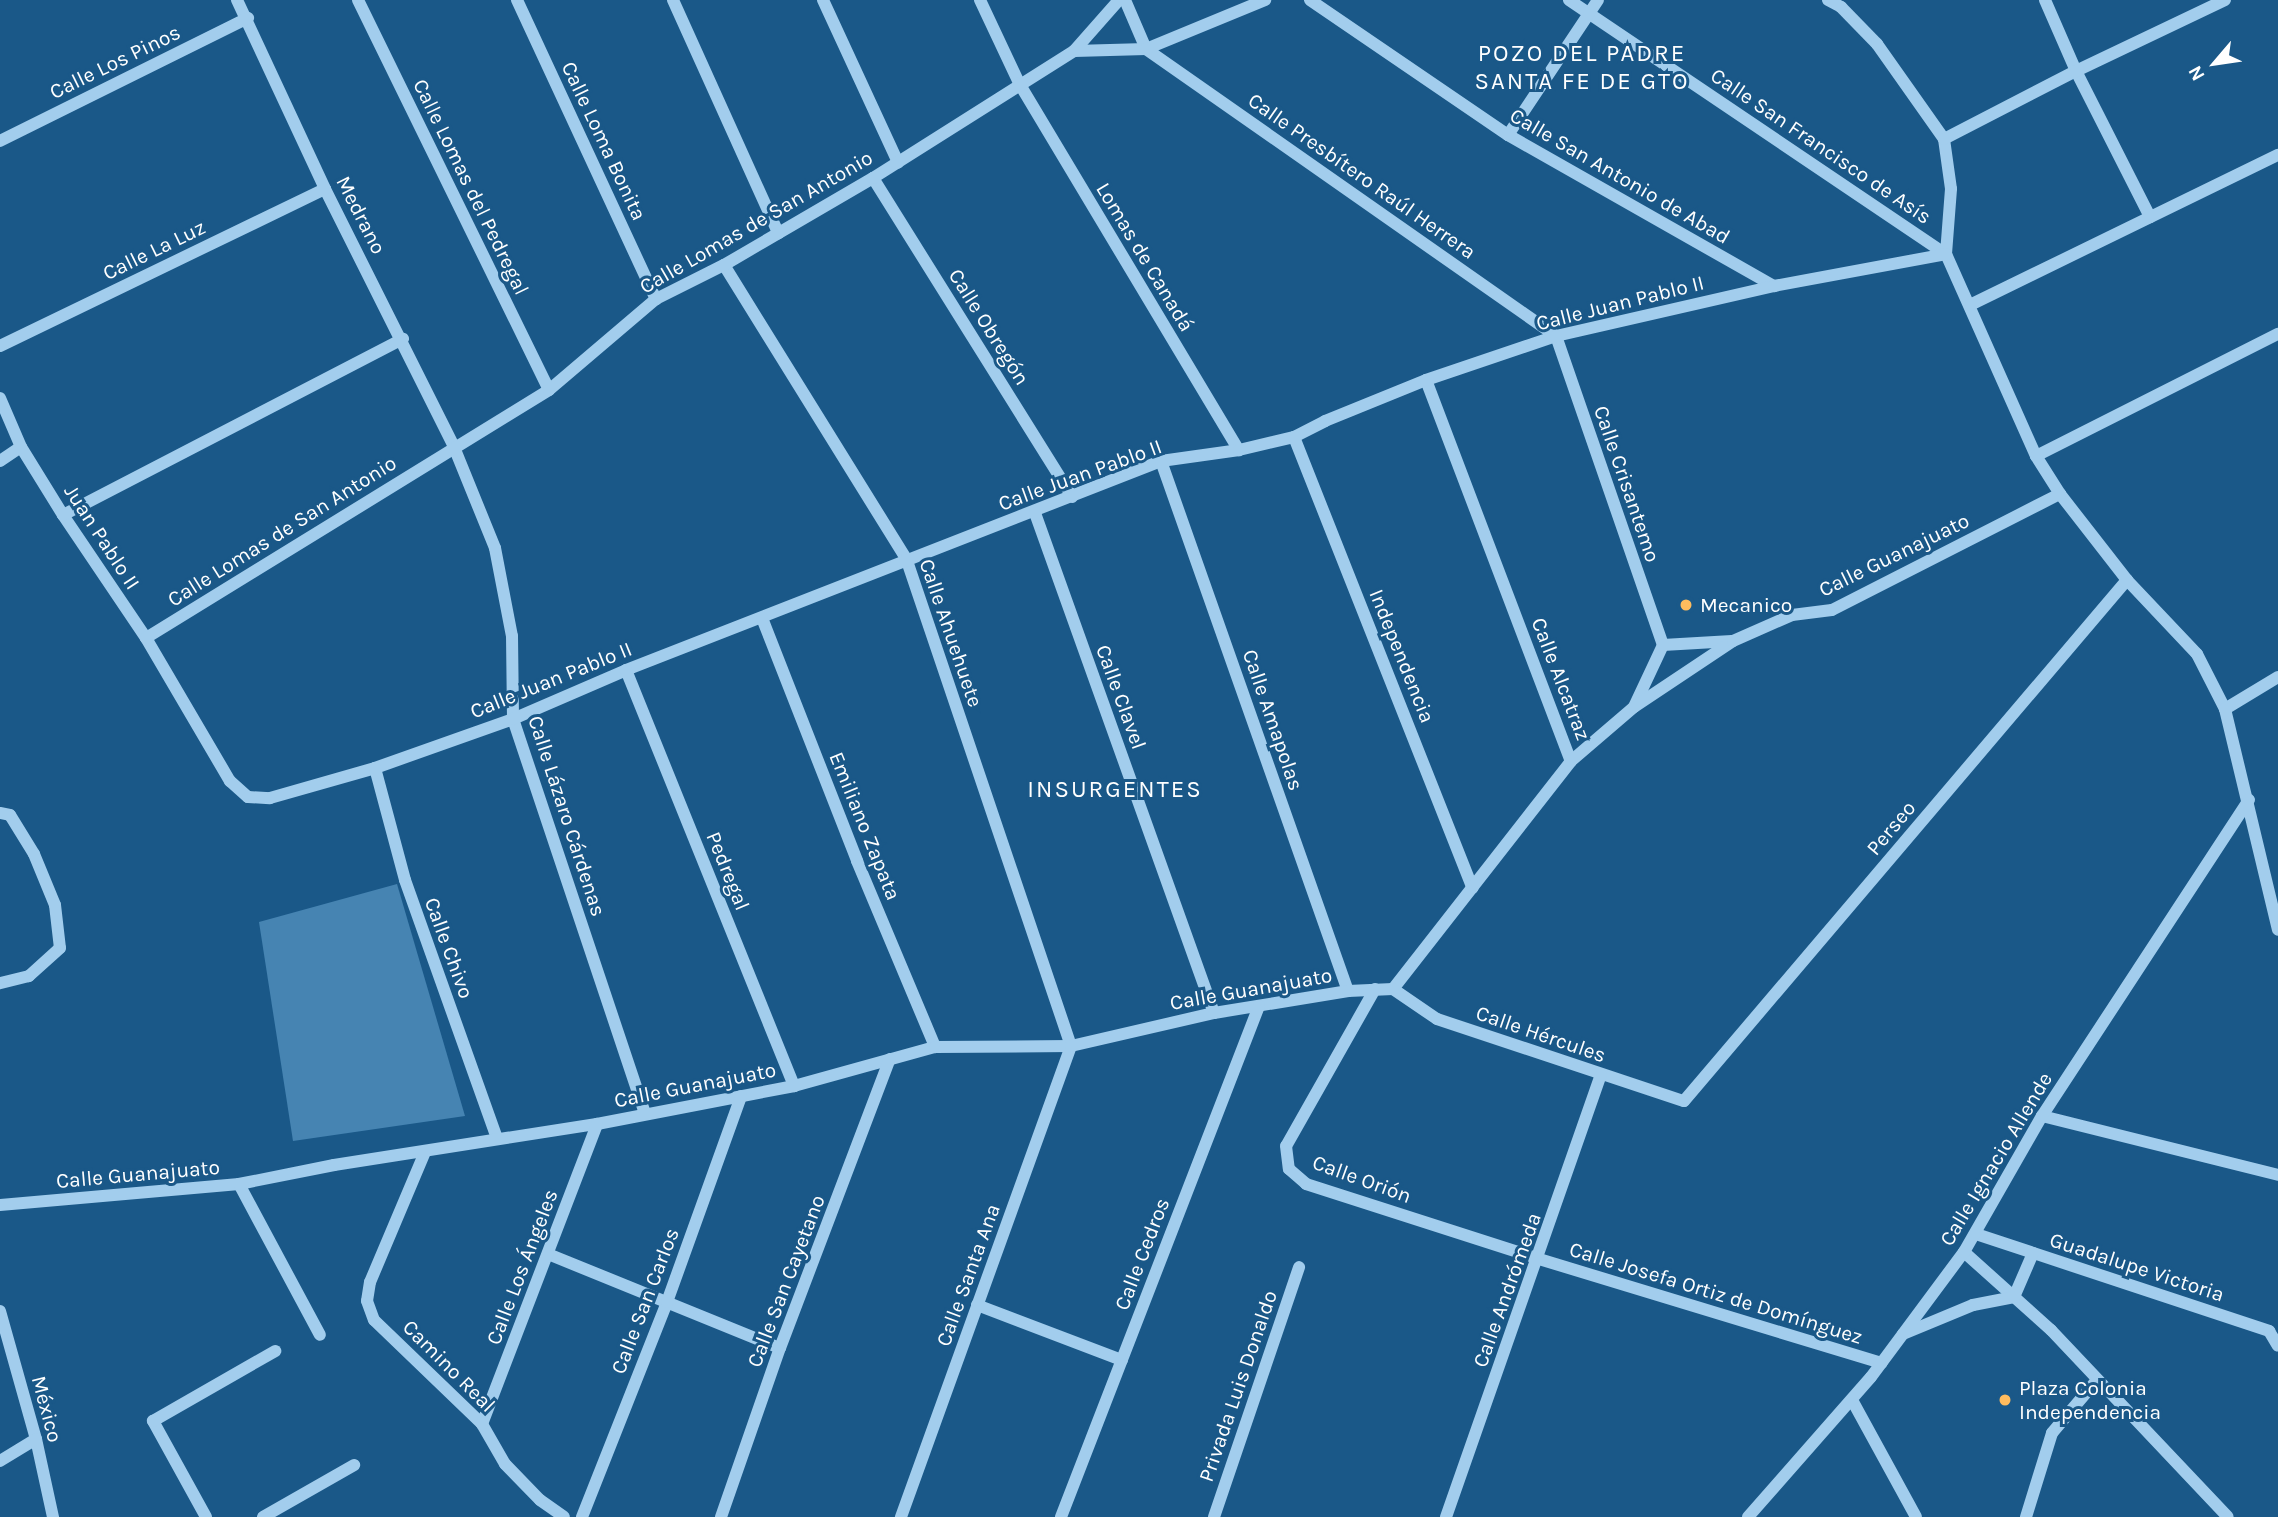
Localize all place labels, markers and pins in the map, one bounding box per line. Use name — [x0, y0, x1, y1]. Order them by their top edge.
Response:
place label: Mecanico — [1700, 592, 1792, 618]
marker: Mecanico — [1678, 597, 1694, 613]
place label: Plaza Colonia Independencia — [2019, 1375, 2161, 1425]
marker: Plaza Colonia Independencia — [1997, 1392, 2013, 1408]

